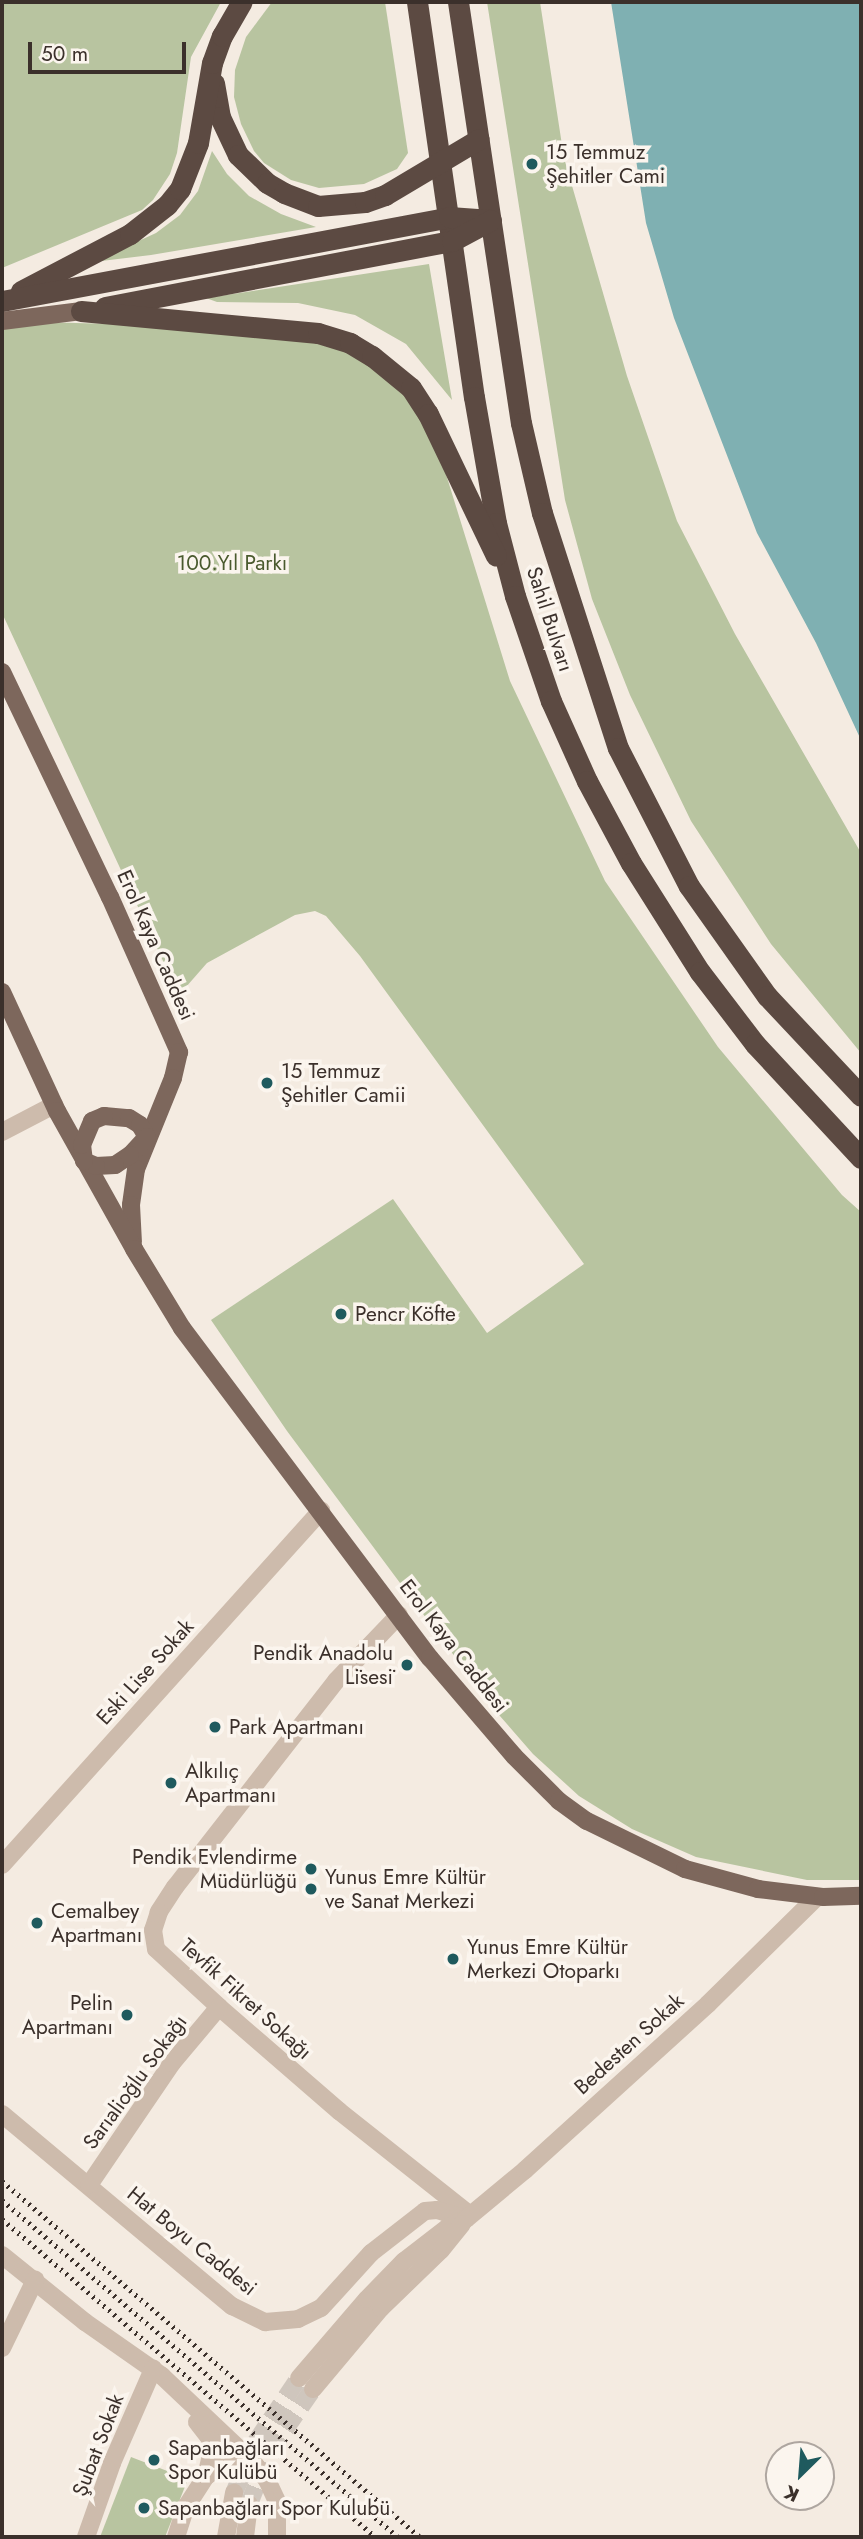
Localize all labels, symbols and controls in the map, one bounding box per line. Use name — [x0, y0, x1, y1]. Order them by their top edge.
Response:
scale bar — [32, 28, 189, 72]
text: 50 m — [41, 39, 88, 69]
place label: 15 Temmuz Şehitler Cami — [546, 139, 665, 189]
marker: 15 Temmuz Şehitler Cami — [524, 156, 540, 172]
park label: 100.Yıl Parkı — [177, 550, 287, 576]
street label: Sahil Bulvarı — [521, 563, 579, 675]
street label: Erol Kaya Caddesi — [112, 866, 200, 1024]
place label: 15 Temmuz Şehitler Camii — [281, 1058, 406, 1108]
marker: 15 Temmuz Şehitler Camii — [259, 1075, 275, 1091]
place label: Pencr Köfte — [355, 1301, 456, 1327]
marker: Pencr Köfte — [333, 1306, 349, 1322]
street label: Erol Kaya Caddesi — [394, 1575, 514, 1717]
street label: Eski Lise Sokak — [91, 1614, 199, 1730]
place label: Pendi̇k Anadolu Li̇sesi̇ — [253, 1640, 393, 1690]
marker: Pendi̇k Anadolu Li̇sesi̇ — [399, 1657, 415, 1673]
place label: Park Apartmanı — [229, 1714, 364, 1740]
marker: Park Apartmanı — [207, 1719, 223, 1735]
place label: Alkılıç Apartmanı — [185, 1758, 276, 1808]
marker: Alkılıç Apartmanı — [163, 1775, 179, 1791]
place label: Pendik Evlendirme Müdürlüğü — [132, 1844, 297, 1894]
marker: Pendik Evlendirme Müdürlüğü — [303, 1861, 319, 1877]
place label: Yunus Emre Kültür ve Sanat Merkezi — [325, 1864, 486, 1914]
marker: Yunus Emre Kültür ve Sanat Merkezi — [303, 1881, 319, 1897]
place label: Cemalbey Apartmanı — [51, 1898, 142, 1948]
marker: Cemalbey Apartmanı — [29, 1915, 45, 1931]
street label: Tevfik Fikret Sokağı — [175, 1933, 317, 2065]
place label: Yunus Emre Kültür Merkezi Otoparkı — [467, 1934, 628, 1984]
marker: Yunus Emre Kültür Merkezi Otoparkı — [445, 1951, 461, 1967]
street label: Bedesten Sokak — [569, 1988, 689, 2100]
place label: Pelin Apartmanı — [22, 1990, 113, 2040]
marker: Pelin Apartmanı — [119, 2007, 135, 2023]
street label: Sarıalioğlu Sokağı — [78, 2010, 192, 2154]
street label: Hat Boyu Caddesi — [122, 2181, 262, 2301]
street label: Şubat Sokak — [67, 2390, 129, 2500]
place label: Sapanbağları Spor Kulübü — [168, 2435, 284, 2485]
north arrow — [765, 2441, 835, 2511]
marker: Sapanbağları Spor Kulübü — [146, 2452, 162, 2468]
text: K — [780, 2479, 803, 2509]
place label: Sapanbağları Spor Kulubü — [158, 2495, 390, 2521]
marker: Sapanbağları Spor Kulubü — [136, 2500, 152, 2516]

